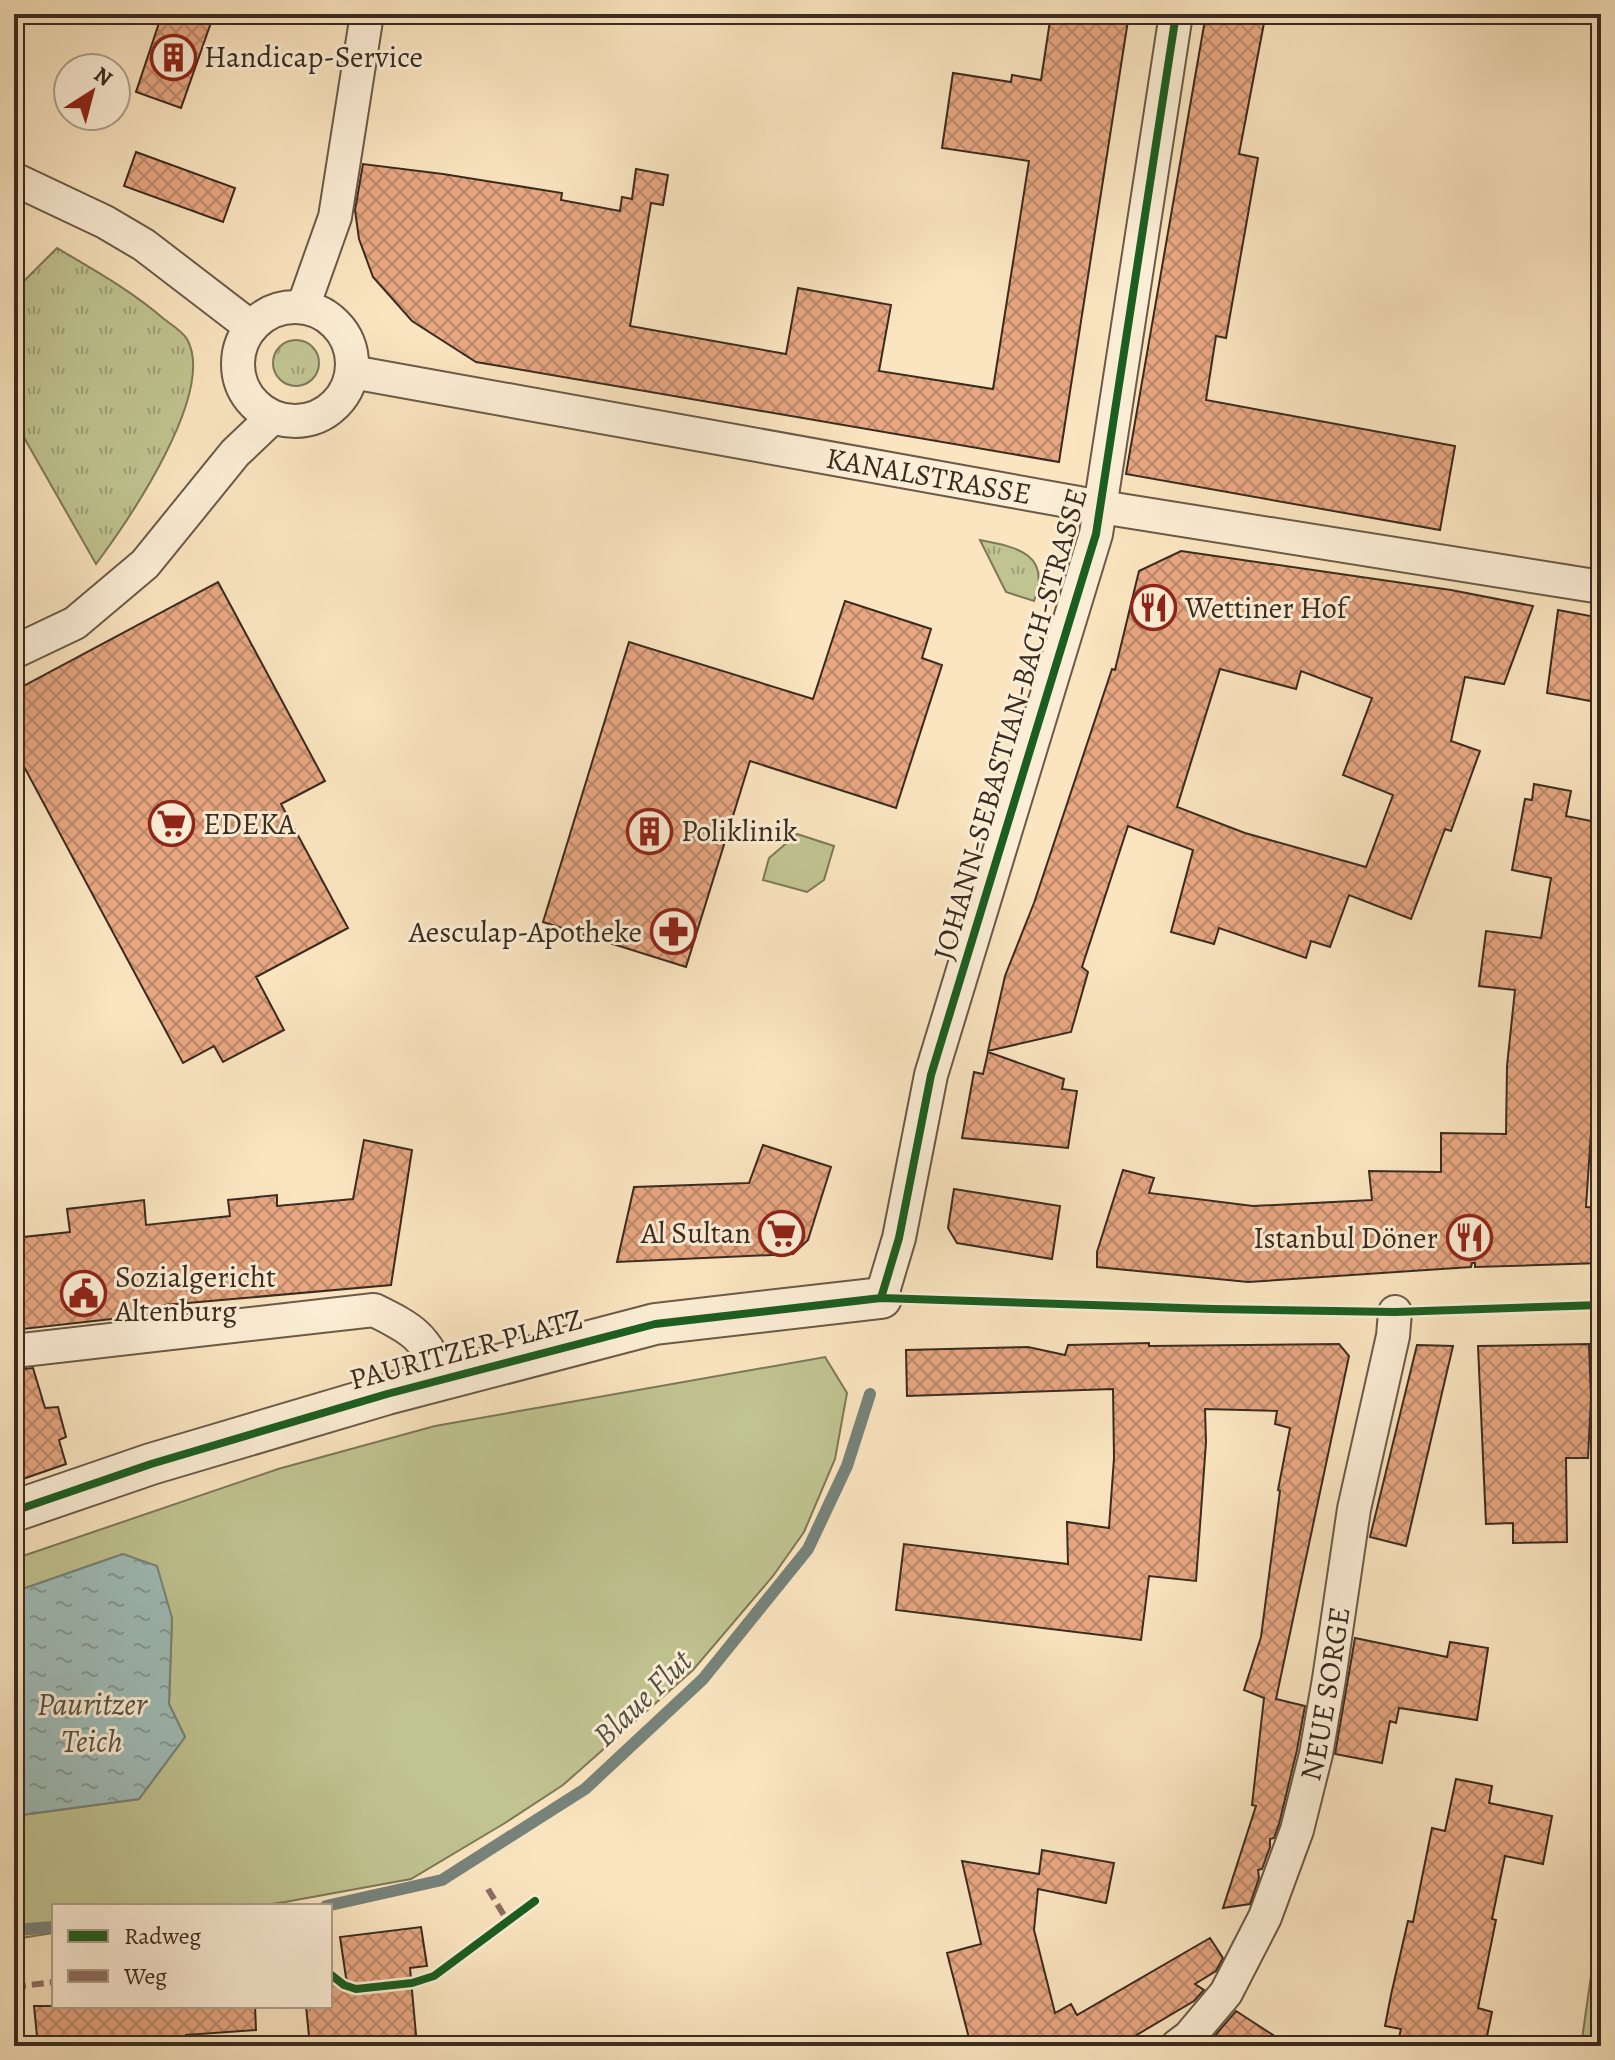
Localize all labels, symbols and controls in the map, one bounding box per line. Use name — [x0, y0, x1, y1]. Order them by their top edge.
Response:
building icon: Handicap-Service — [149, 33, 197, 81]
place label: Handicap-Service — [204, 37, 423, 77]
north arrow — [52, 52, 132, 132]
text: N — [88, 60, 118, 93]
street label: KANALSTRASSE — [823, 438, 1034, 514]
street label: JOHANN-SEBASTIAN-BACH-STRASSE — [923, 483, 1097, 965]
restaurant icon: Wettiner Hof — [1130, 584, 1178, 632]
place label: Wettiner Hof — [1184, 588, 1351, 628]
supermarket icon: EDEKA — [148, 800, 196, 848]
place label: EDEKA — [203, 804, 296, 844]
building icon: Poliklinik — [626, 807, 674, 855]
place label: Poliklinik — [681, 811, 797, 851]
pharmacy icon: Aesculap-Apotheke — [649, 908, 697, 956]
place label: Aesculap-Apotheke — [408, 912, 642, 952]
supermarket icon: Al Sultan — [758, 1209, 806, 1257]
place label: Al Sultan — [640, 1213, 751, 1253]
restaurant icon: Istanbul Döner — [1445, 1214, 1493, 1262]
place label: Istanbul Döner — [1253, 1218, 1438, 1258]
place label: Sozialgericht Altenburg — [114, 1257, 276, 1331]
public building icon: Sozialgericht Altenburg — [60, 1270, 108, 1318]
street label: PAURITZER PLATZ — [345, 1299, 587, 1399]
street label: NEUE SORGE — [1290, 1604, 1359, 1785]
water label: Blaue Flut — [583, 1639, 702, 1756]
water label: Pauritzer Teich — [37, 1682, 148, 1763]
legend — [52, 1904, 332, 2008]
text: Radweg — [124, 1920, 201, 1952]
text: Weg — [123, 1960, 167, 1992]

